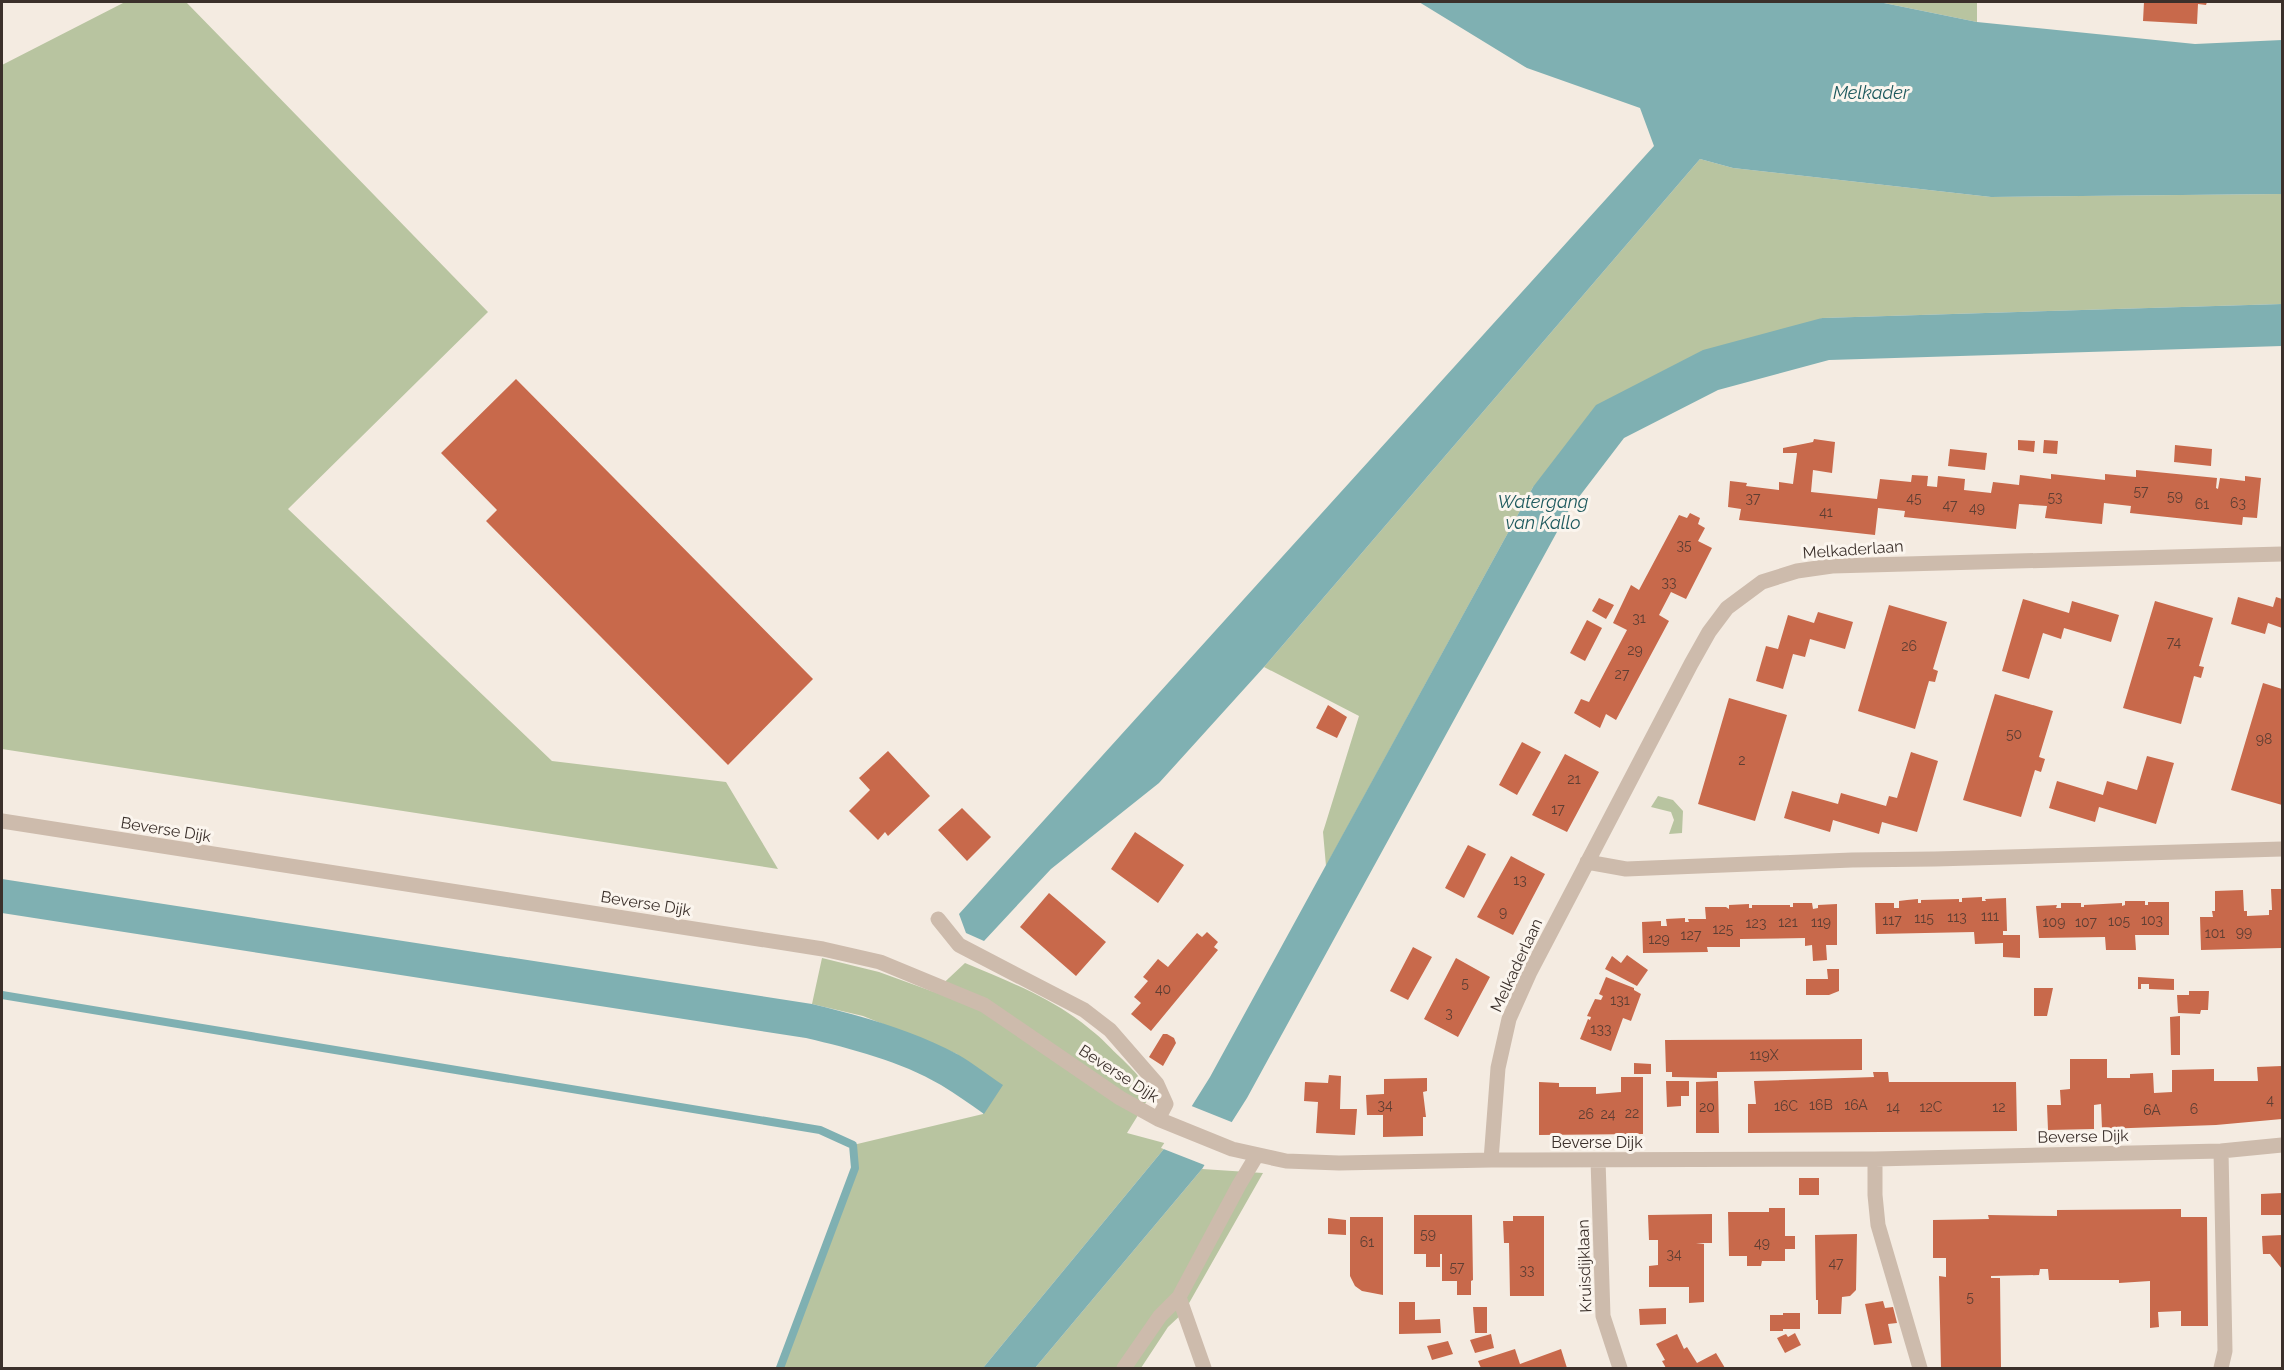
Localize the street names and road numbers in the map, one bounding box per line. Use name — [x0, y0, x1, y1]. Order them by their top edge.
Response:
street label: Melkaderlaan — [1802, 537, 1904, 562]
street label: Beverse Dijk — [119, 813, 213, 846]
street label: Beverse Dijk — [599, 887, 693, 920]
street label: Melkaderlaan — [1487, 915, 1546, 1015]
street label: Beverse Dijk — [1075, 1041, 1163, 1107]
street label: Beverse Dijk — [2037, 1126, 2129, 1147]
street label: Beverse Dijk — [1551, 1133, 1643, 1152]
street label: Kruisdijklaan — [1573, 1219, 1596, 1313]

